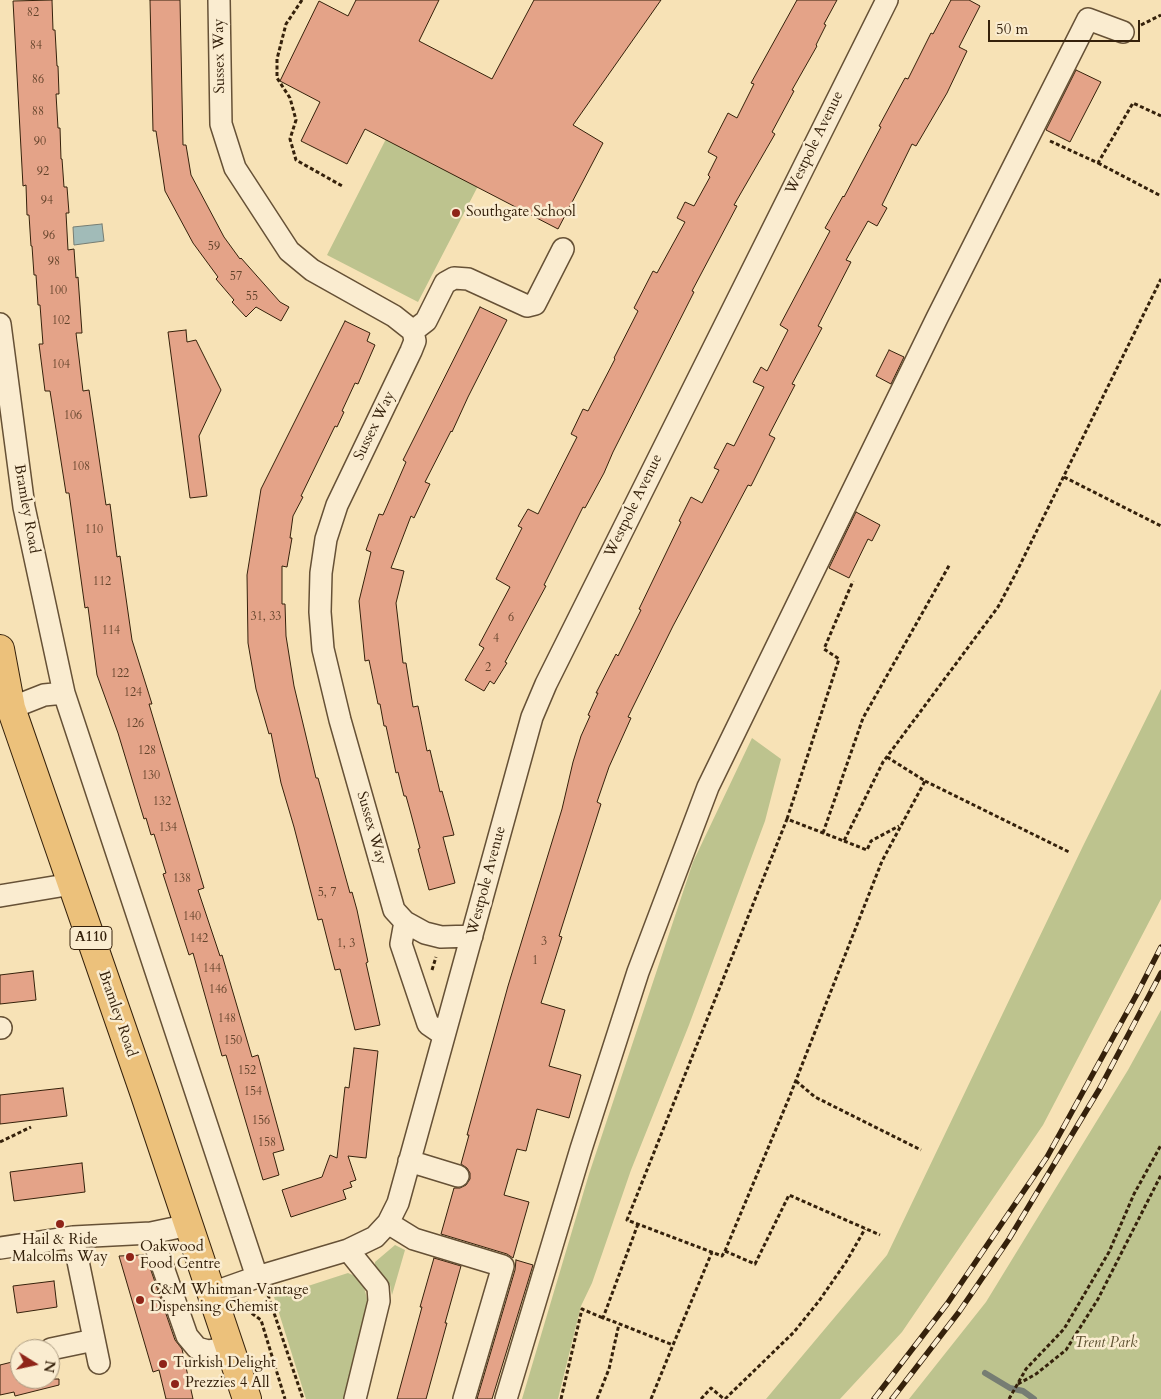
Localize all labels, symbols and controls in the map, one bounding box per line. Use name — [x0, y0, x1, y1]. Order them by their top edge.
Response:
house number: 82 — [27, 6, 39, 20]
scale bar — [991, 10, 1144, 42]
street label: Sussex Way — [210, 18, 230, 94]
text: 50 m — [996, 19, 1028, 39]
house number: 84 — [30, 39, 42, 53]
house number: 86 — [32, 73, 44, 87]
street label: Westpole Avenue — [782, 88, 848, 198]
house number: 88 — [32, 105, 44, 119]
house number: 90 — [34, 135, 46, 149]
house number: 92 — [37, 165, 49, 179]
house number: 94 — [41, 194, 53, 208]
place label: Southgate School — [466, 204, 576, 222]
marker: Southgate School — [450, 207, 462, 219]
house number: 96 — [43, 229, 55, 243]
house number: 59 — [208, 240, 220, 254]
house number: 98 — [48, 255, 60, 269]
house number: 57 — [230, 270, 242, 284]
house number: 100 — [49, 284, 67, 298]
house number: 55 — [246, 290, 258, 304]
house number: 102 — [52, 314, 70, 328]
house number: 104 — [52, 358, 70, 372]
street label: Sussex Way — [350, 388, 400, 464]
house number: 106 — [64, 409, 82, 423]
street label: Westpole Avenue — [601, 451, 667, 561]
house number: 108 — [72, 460, 90, 474]
street label: Bramley Road — [9, 463, 43, 555]
house number: 110 — [85, 523, 103, 537]
house number: 112 — [93, 575, 111, 589]
house number: 31, 33 — [251, 610, 281, 624]
house number: 6 — [508, 611, 514, 625]
house number: 114 — [102, 624, 120, 638]
house number: 4 — [493, 632, 499, 646]
house number: 2 — [485, 661, 491, 675]
house number: 122 — [111, 667, 129, 681]
house number: 124 — [124, 686, 142, 700]
house number: 126 — [126, 717, 144, 731]
house number: 128 — [138, 744, 156, 758]
house number: 130 — [142, 769, 160, 783]
street label: Sussex Way — [352, 789, 390, 867]
house number: 132 — [153, 795, 171, 809]
house number: 134 — [159, 821, 177, 835]
street label: Westpole Avenue — [464, 824, 510, 938]
house number: 138 — [173, 872, 191, 886]
house number: 5, 7 — [318, 886, 336, 900]
house number: 140 — [183, 910, 201, 924]
road number: A110 — [70, 926, 112, 950]
house number: 142 — [190, 932, 208, 946]
house number: 3 — [541, 935, 547, 949]
house number: 1, 3 — [337, 937, 355, 951]
house number: 1 — [532, 954, 538, 968]
house number: 144 — [203, 962, 221, 976]
street label: Bramley Road — [94, 968, 140, 1060]
house number: 146 — [209, 983, 227, 997]
house number: 148 — [218, 1012, 236, 1026]
house number: 150 — [224, 1034, 242, 1048]
house number: 152 — [238, 1064, 256, 1078]
house number: 154 — [244, 1085, 262, 1099]
house number: 156 — [252, 1114, 270, 1128]
house number: 158 — [258, 1136, 276, 1150]
marker: Hail & Ride Malcolms Way — [54, 1218, 66, 1230]
place label: Hail & Ride Malcolms Way — [12, 1232, 108, 1267]
place label: Oakwood Food Centre — [140, 1239, 221, 1274]
marker: Oakwood Food Centre — [124, 1251, 136, 1263]
place label: C&M Whitman Vantage Dispensing Chemist — [150, 1282, 309, 1317]
marker: C&M Whitman Vantage Dispensing Chemist — [134, 1294, 146, 1306]
park label: Trent Park — [1075, 1335, 1137, 1353]
north arrow — [10, 1339, 60, 1389]
place label: Turkish Delight — [173, 1355, 276, 1373]
marker: Turkish Delight — [157, 1358, 169, 1370]
text: N — [39, 1359, 60, 1374]
place label: Prezzies 4 All — [185, 1375, 270, 1393]
marker: Prezzies 4 All — [169, 1378, 181, 1390]

